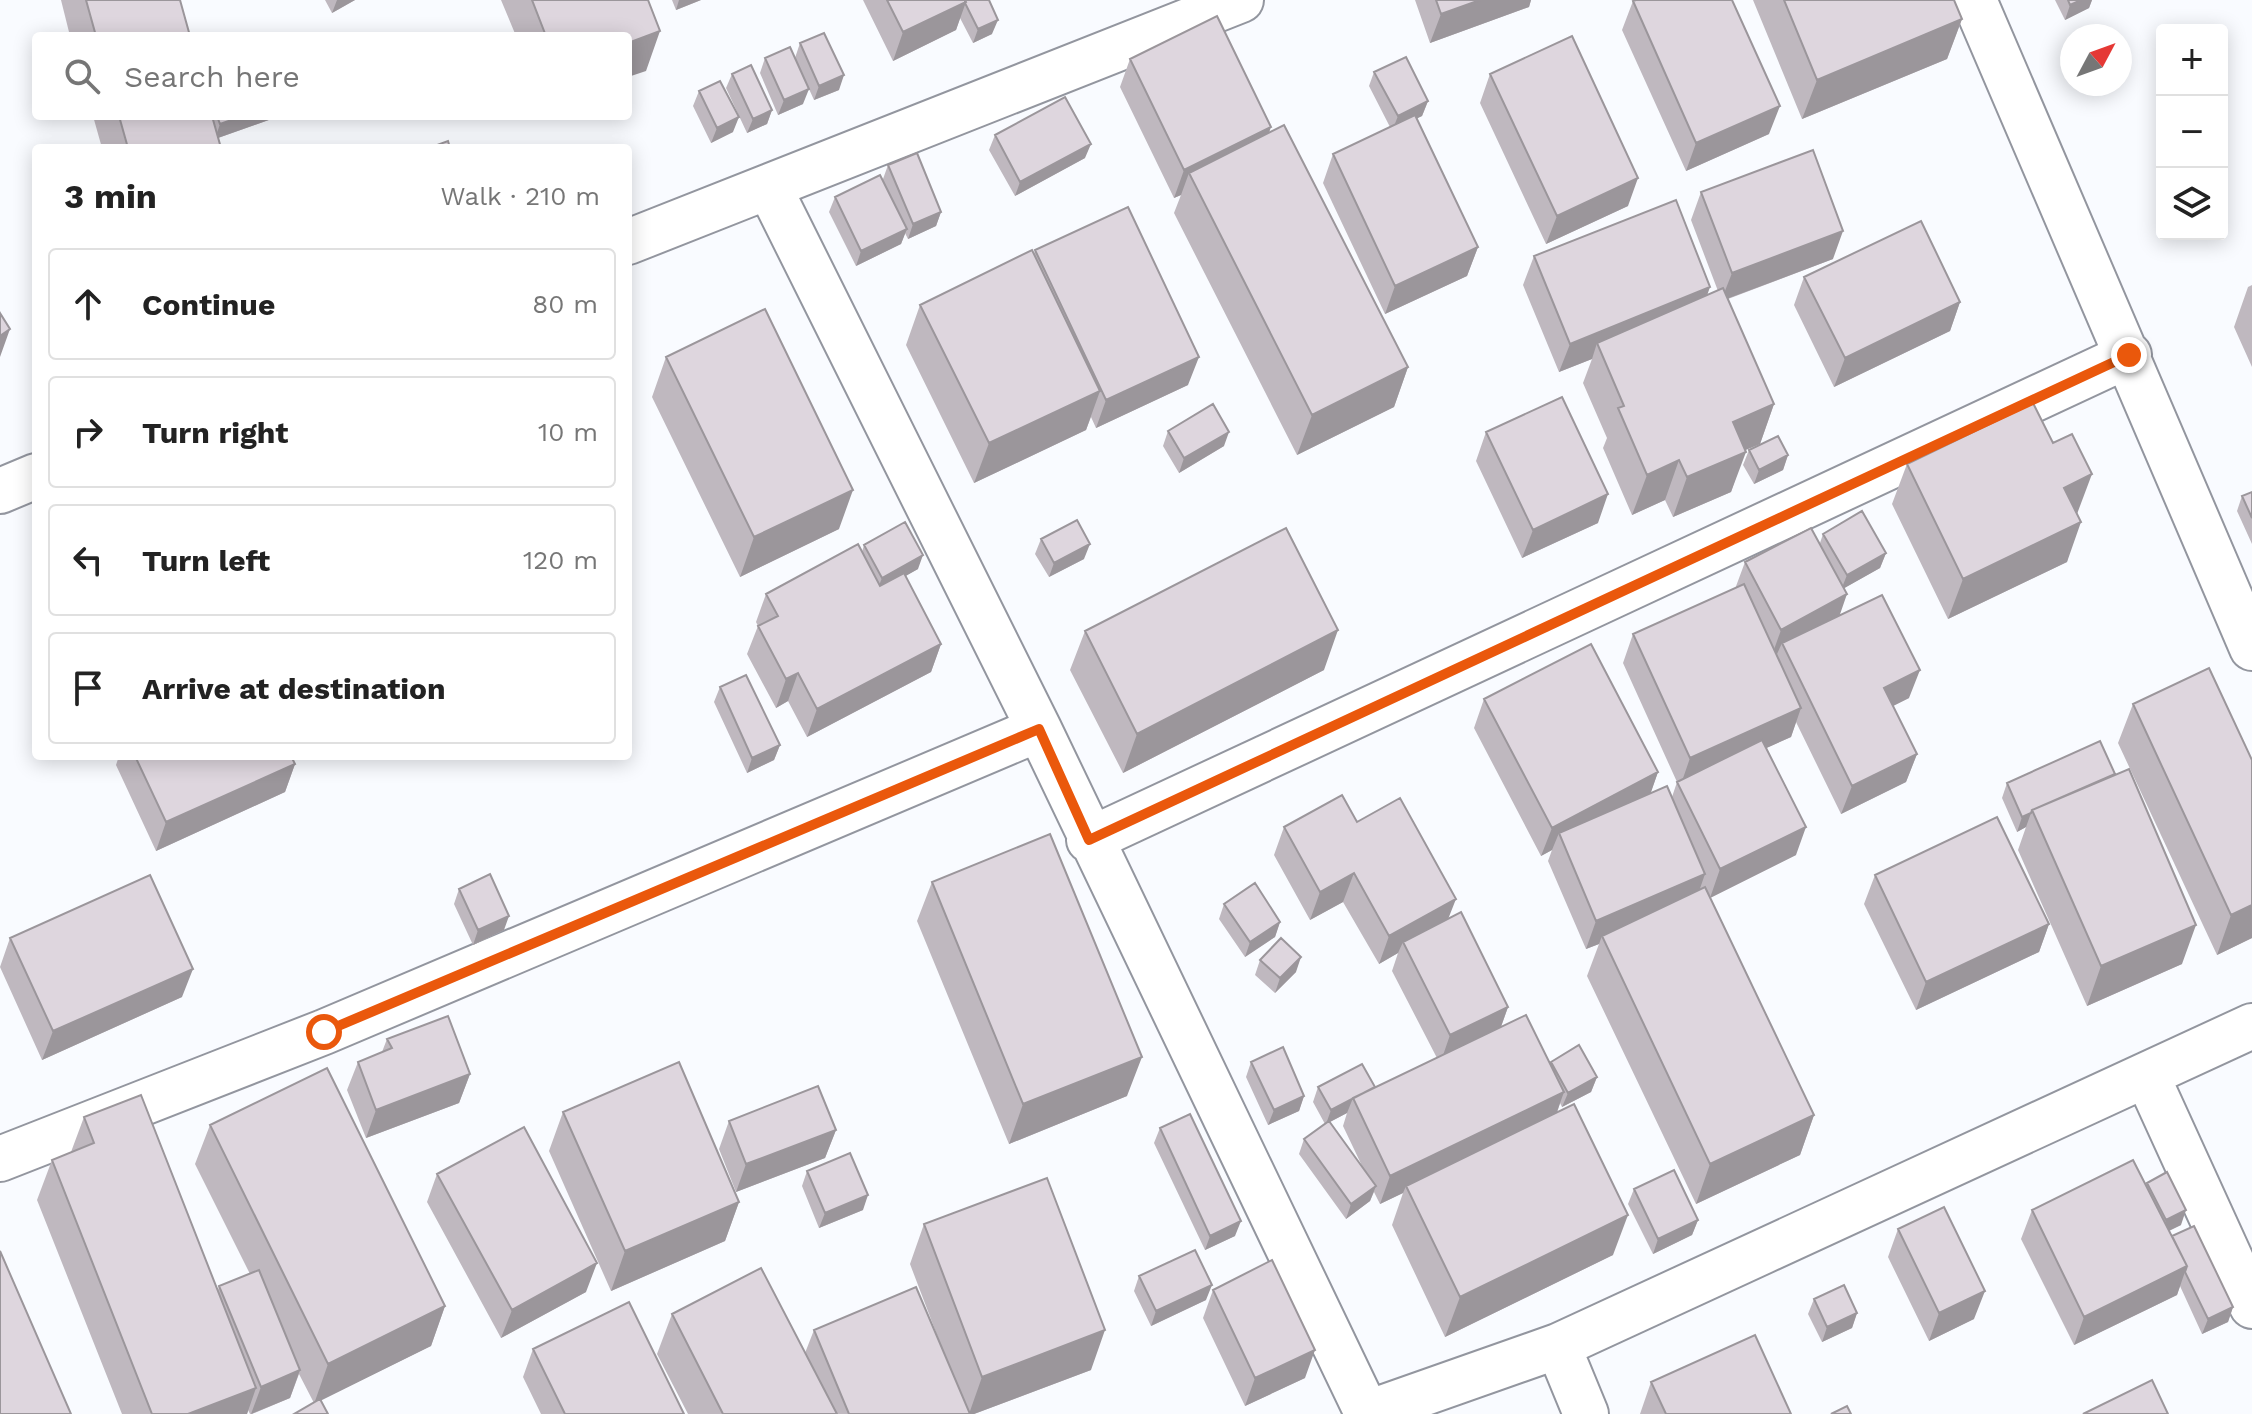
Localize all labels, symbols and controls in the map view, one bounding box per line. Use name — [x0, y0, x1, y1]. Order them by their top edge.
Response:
north arrow — [2060, 24, 2132, 96]
map controls — [2156, 24, 2228, 240]
button: + — [2156, 24, 2228, 96]
search box — [32, 32, 632, 120]
icon: search — [60, 54, 104, 98]
text: Search here — [124, 59, 300, 94]
button: − — [2156, 96, 2228, 168]
button: layers — [2156, 168, 2228, 240]
text: 3 min — [64, 176, 157, 216]
text: Walk · 210 m — [440, 181, 600, 211]
icon: ahead — [66, 282, 110, 326]
text: Continue — [142, 287, 275, 322]
text: 80 m — [532, 289, 598, 319]
route end — [2111, 337, 2147, 373]
icon: right — [66, 410, 110, 454]
text: Turn right — [142, 415, 288, 450]
text: 10 m — [538, 417, 598, 447]
icon: left — [66, 538, 110, 582]
text: Turn left — [142, 543, 270, 578]
text: 120 m — [523, 545, 598, 575]
icon: arrive — [66, 666, 110, 710]
text: Arrive at destination — [142, 671, 446, 706]
route start — [306, 1014, 342, 1050]

